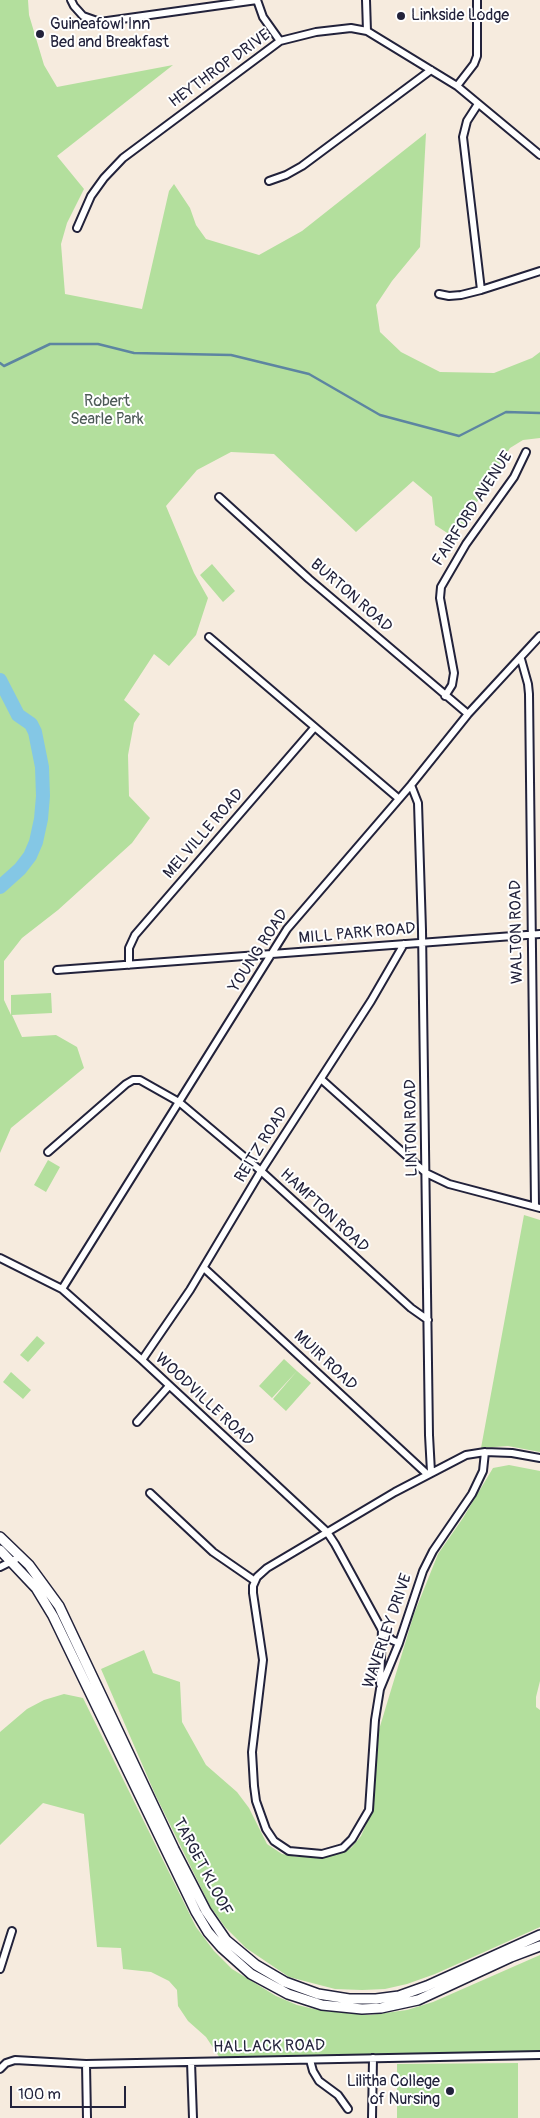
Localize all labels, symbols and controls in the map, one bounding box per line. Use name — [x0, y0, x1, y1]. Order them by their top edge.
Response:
place label: Linkside Lodge — [411, 6, 509, 26]
marker: Linkside Lodge — [395, 10, 407, 22]
place label: Guineafowl Inn Bed and Breakfast — [50, 15, 169, 53]
street label: HEYTHROP DRIVE — [166, 26, 274, 112]
marker: Guineafowl Inn Bed and Breakfast — [34, 28, 46, 40]
park label: Robert Searle Park — [70, 392, 144, 430]
street label: FAIRFORD AVENUE — [429, 448, 517, 570]
street label: BURTON ROAD — [306, 555, 396, 637]
street label: MELVILLE ROAD — [160, 785, 248, 883]
street label: WALTON ROAD — [506, 880, 528, 984]
street label: YOUNG ROAD — [225, 906, 293, 996]
street label: MILL PARK ROAD — [298, 919, 416, 949]
street label: LINTON ROAD — [402, 1079, 422, 1177]
street label: REITZ ROAD — [231, 1104, 293, 1186]
street label: HAMPTON ROAD — [276, 1165, 372, 1257]
street label: MUIR ROAD — [289, 1327, 361, 1395]
street label: WOODVILLE ROAD — [151, 1349, 257, 1451]
street label: WAVERLEY DRIVE — [359, 1571, 417, 1691]
street label: TARGET KLOOF — [168, 1815, 236, 1919]
street label: HALLACK ROAD — [213, 2036, 325, 2058]
place label: Lilitha College of Nursing — [347, 2072, 440, 2110]
scale bar — [12, 2076, 129, 2108]
text: 100 m — [18, 2085, 61, 2104]
marker: Lilitha College of Nursing — [444, 2085, 456, 2097]

